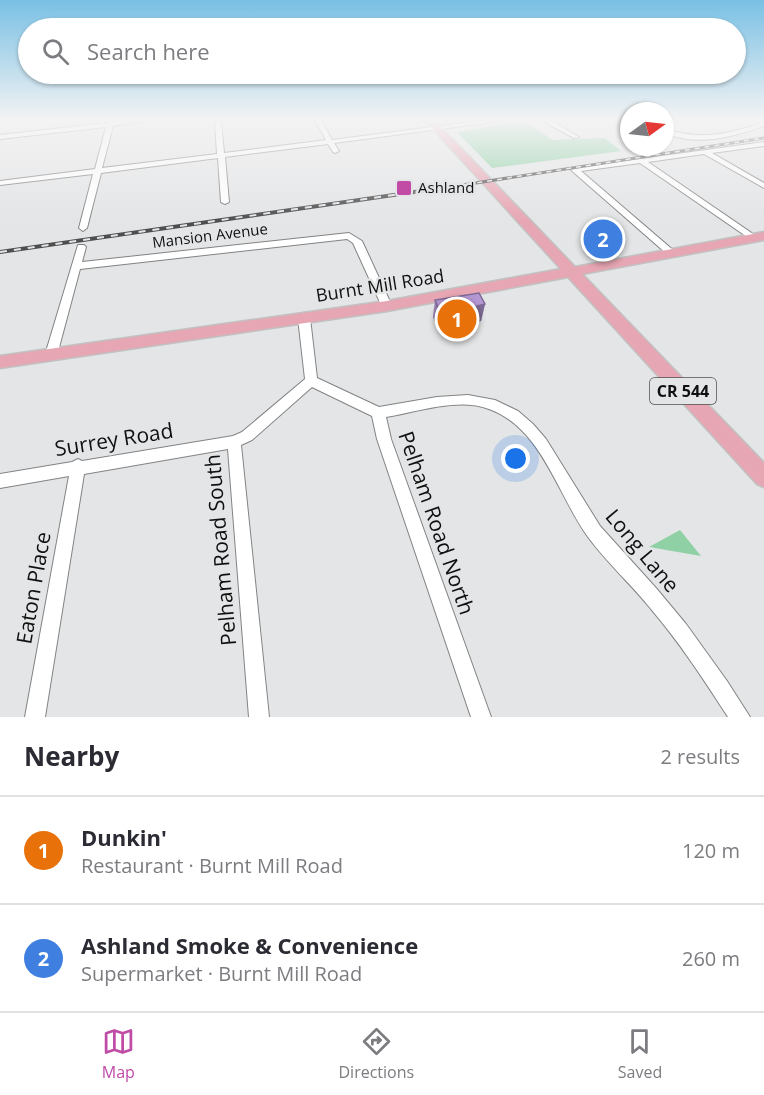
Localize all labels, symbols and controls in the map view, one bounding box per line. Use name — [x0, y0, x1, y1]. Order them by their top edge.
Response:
search box — [18, 18, 746, 84]
icon: search — [39, 35, 72, 68]
text: Search here — [87, 36, 210, 66]
north arrow — [620, 102, 674, 156]
place label: Ashland — [418, 177, 474, 197]
marker: Ashland — [395, 179, 413, 197]
pin: 2 — [584, 216, 622, 262]
street label: Mansion Avenue — [151, 218, 269, 252]
street label: Burnt Mill Road — [314, 263, 446, 307]
pin: 1 — [438, 296, 476, 342]
road number: CR 544 — [650, 378, 716, 404]
street label: Surrey Road — [53, 416, 175, 462]
street label: Pelham Road North — [392, 427, 481, 618]
your location — [501, 444, 530, 473]
street label: Pelham Road South — [198, 453, 242, 647]
street label: Long Lane — [600, 503, 686, 598]
street label: Eaton Place — [9, 530, 57, 646]
text: Nearby — [24, 738, 119, 774]
text: 2 results — [660, 743, 740, 770]
text: Dunkin' — [81, 822, 167, 852]
text: 1 — [38, 837, 49, 864]
text: 120 m — [682, 837, 740, 864]
text: Restaurant · Burnt Mill Road — [81, 852, 343, 879]
text: Ashland Smoke & Convenience — [81, 930, 418, 960]
text: 2 — [38, 945, 49, 972]
text: 260 m — [682, 945, 740, 972]
text: Supermarket · Burnt Mill Road — [81, 960, 362, 987]
tab: Map — [102, 1025, 135, 1083]
tab: Directions — [338, 1025, 414, 1083]
tab: Saved — [618, 1025, 662, 1083]

